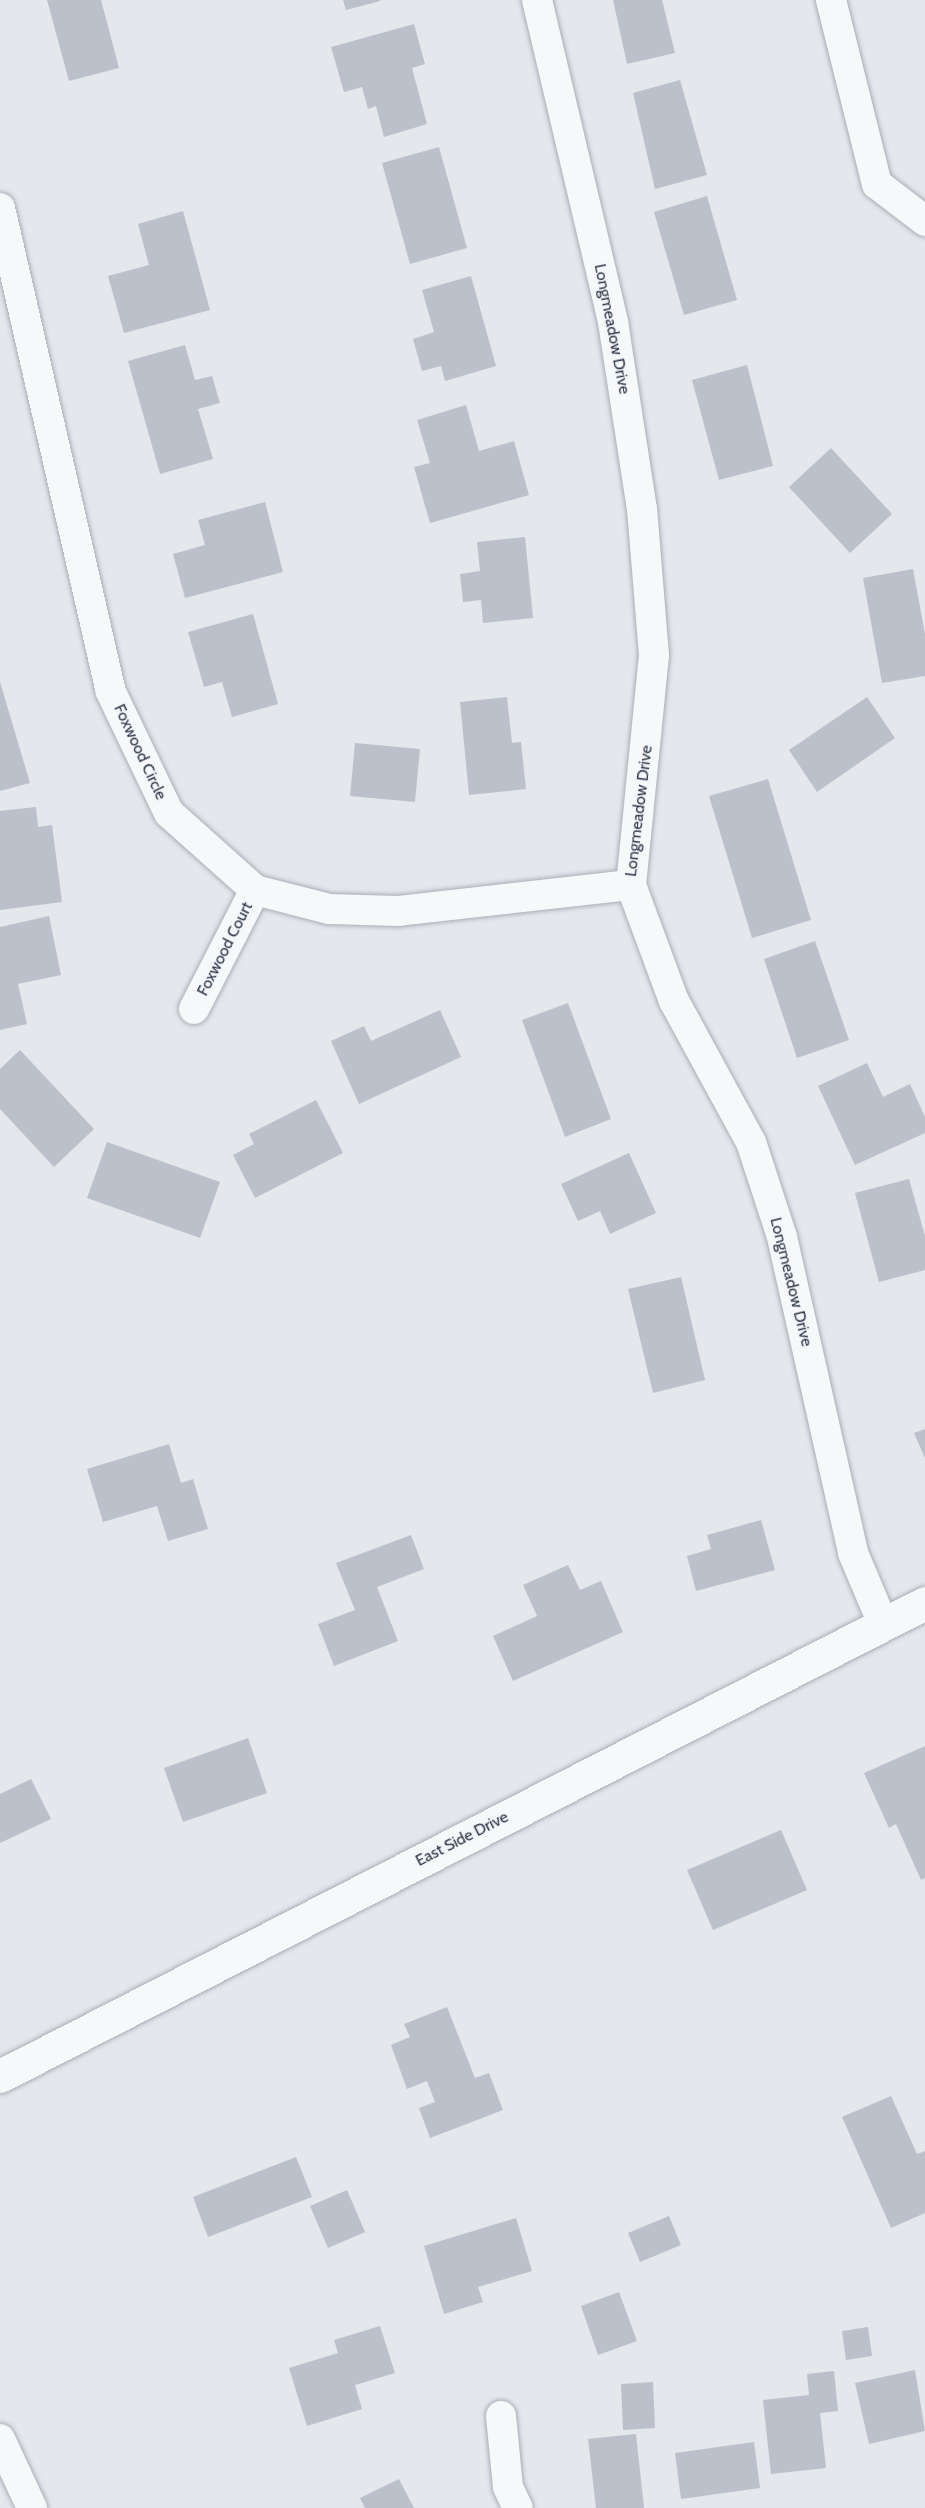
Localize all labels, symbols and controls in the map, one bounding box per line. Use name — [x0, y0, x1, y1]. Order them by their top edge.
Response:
street label: Longmeadow Drive — [590, 262, 634, 396]
street label: Foxwood Circle — [110, 701, 170, 803]
street label: Longmeadow Drive — [621, 744, 657, 878]
street label: Foxwood Court — [193, 899, 257, 999]
street label: Longmeadow Drive — [766, 1216, 816, 1348]
street label: East Side Drive — [412, 1807, 512, 1871]

